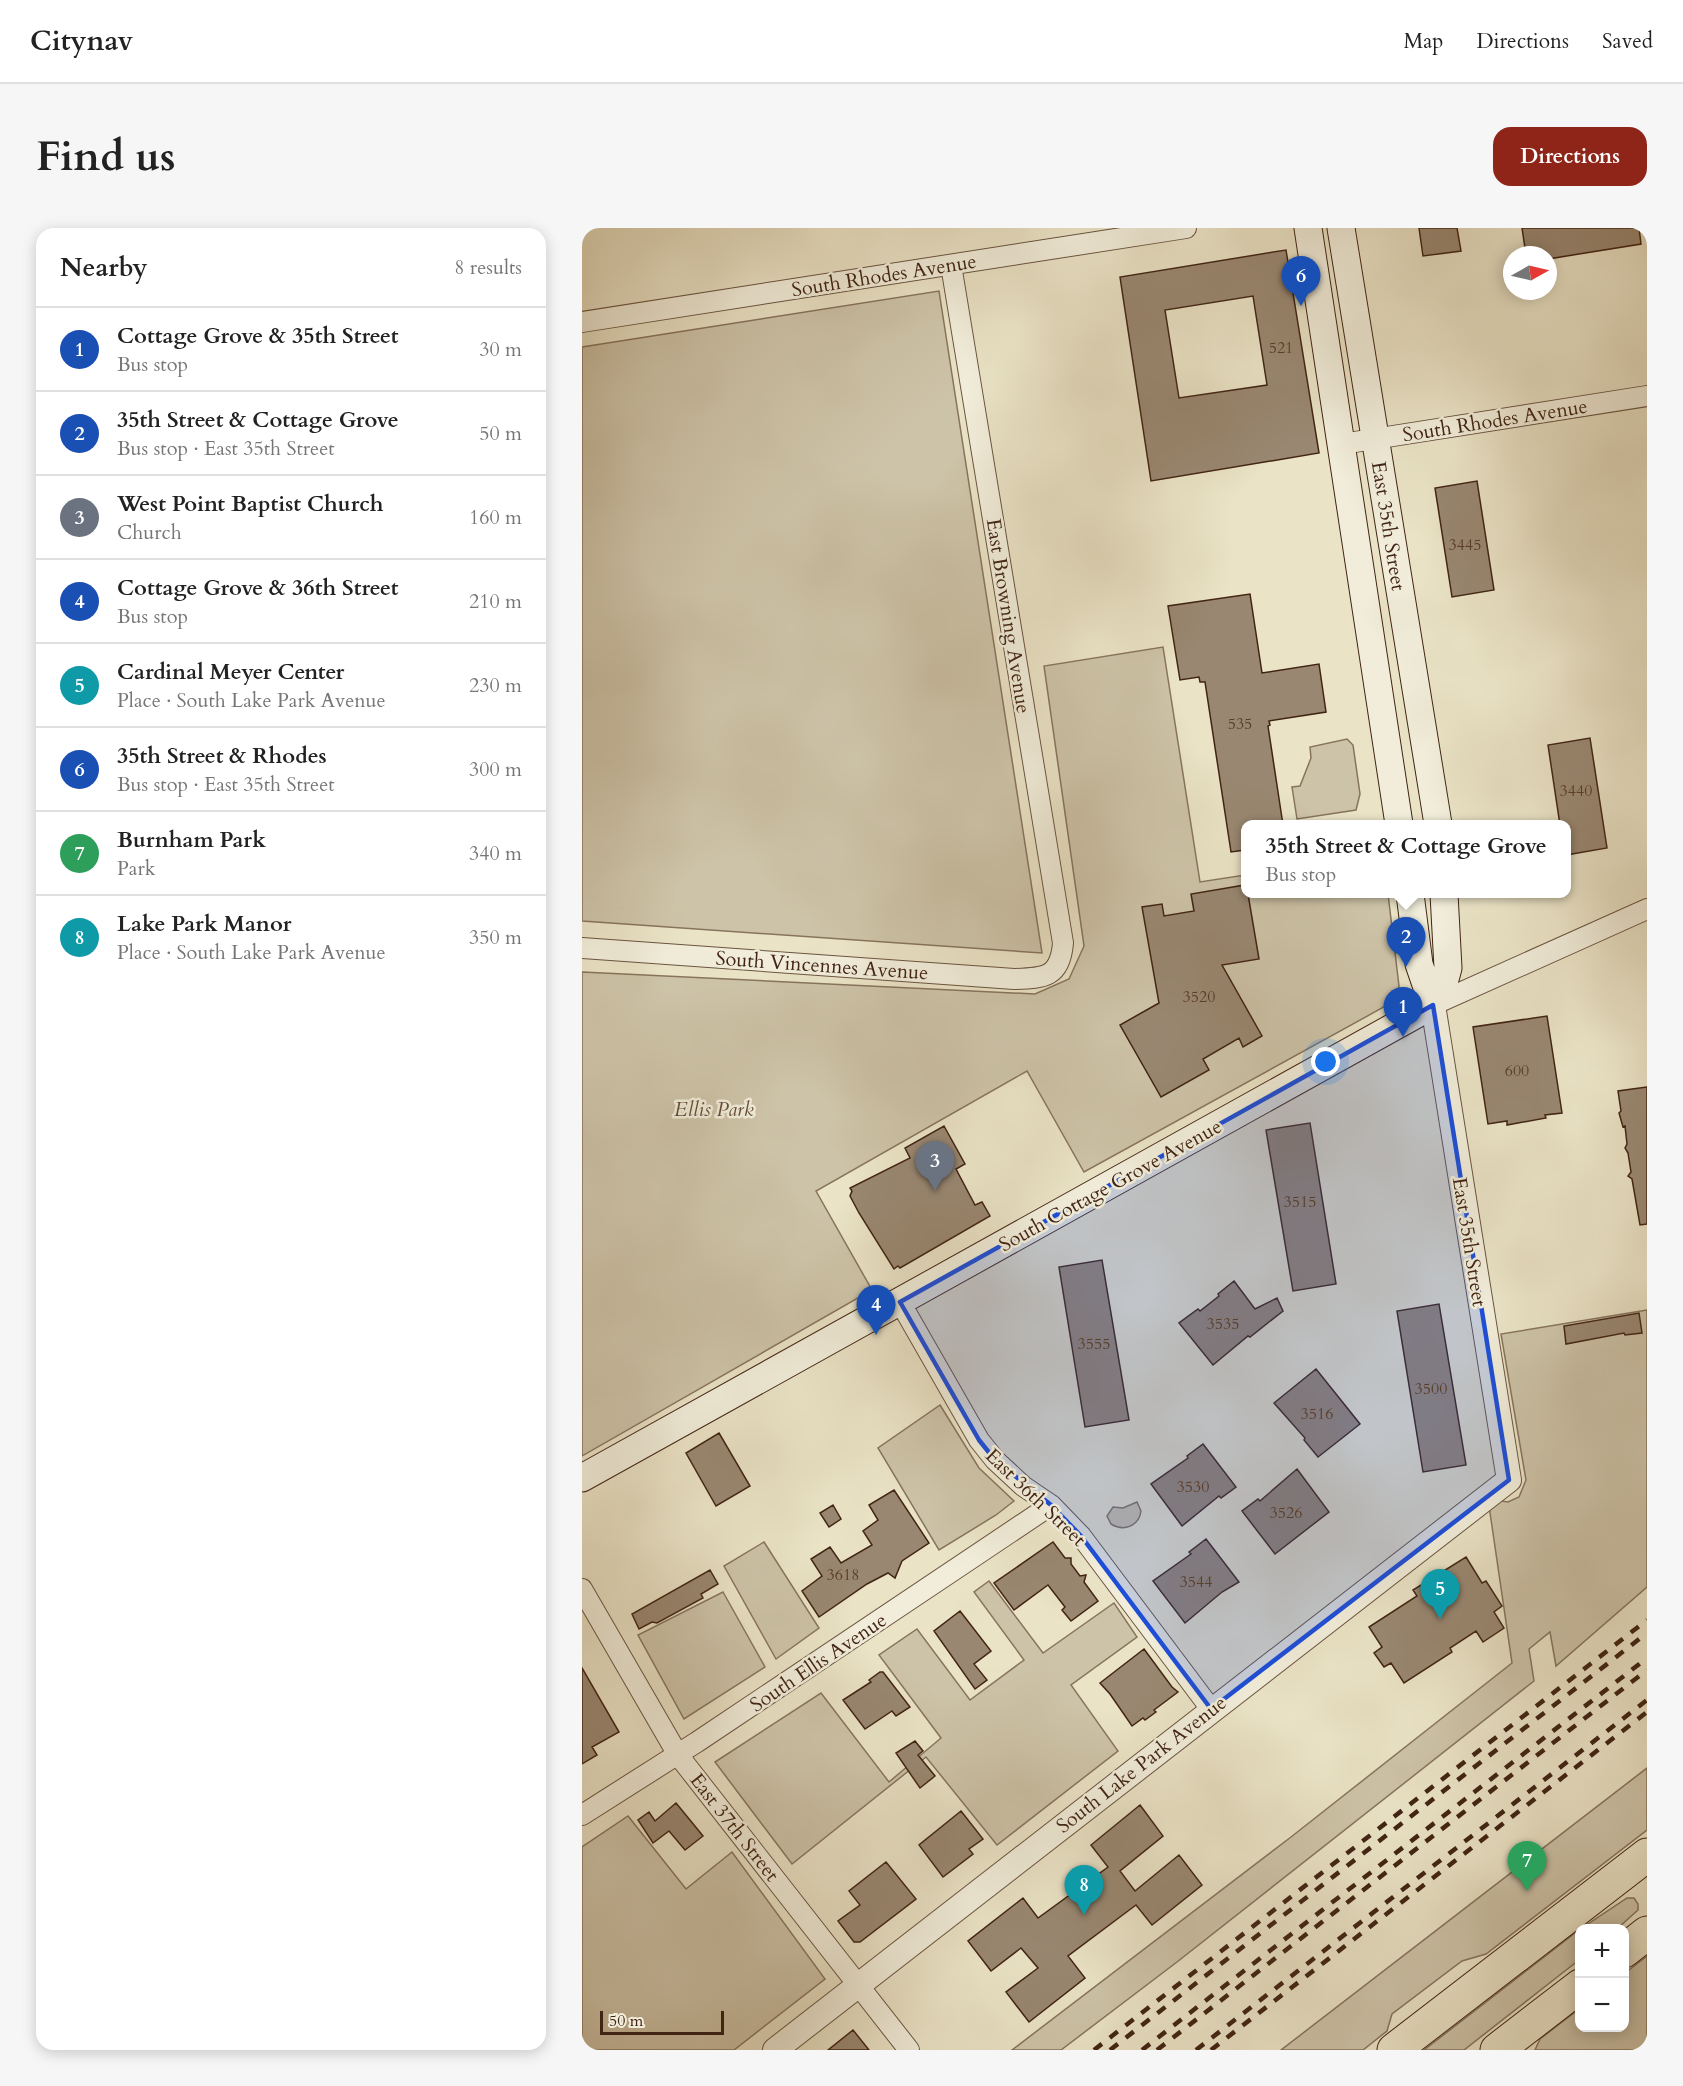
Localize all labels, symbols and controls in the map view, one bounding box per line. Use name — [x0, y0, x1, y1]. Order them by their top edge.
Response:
text: Citynav — [30, 22, 133, 60]
text: Map — [1403, 27, 1443, 56]
text: Directions — [1476, 27, 1569, 56]
text: Saved — [1602, 27, 1653, 56]
button: Directions — [1493, 127, 1647, 186]
text: Find us — [36, 128, 176, 185]
north arrow — [1503, 246, 1557, 300]
street label: South Rhodes Avenue — [790, 248, 978, 303]
text: Nearby — [60, 250, 148, 285]
text: 8 results — [454, 254, 522, 281]
pin: 6 — [1282, 256, 1320, 306]
text: Cottage Grove & 35th Street — [117, 321, 399, 351]
text: 1 — [74, 336, 85, 363]
text: 30 m — [479, 336, 522, 363]
house number: 521 — [1269, 337, 1293, 359]
text: Bus stop — [117, 351, 188, 378]
street label: South Rhodes Avenue — [1401, 393, 1589, 448]
text: 35th Street & Cottage Grove — [117, 405, 399, 435]
text: 2 — [74, 420, 85, 447]
text: 50 m — [479, 420, 522, 447]
text: Bus stop · East 35th Street — [117, 435, 335, 462]
street label: East 35th Street — [1365, 459, 1412, 593]
text: West Point Baptist Church — [117, 489, 383, 519]
text: 3 — [74, 504, 85, 531]
text: 160 m — [469, 504, 522, 531]
street label: East Browning Avenue — [980, 517, 1037, 715]
text: Church — [117, 519, 182, 546]
house number: 3445 — [1449, 534, 1481, 556]
text: Cottage Grove & 36th Street — [117, 573, 399, 603]
text: 4 — [74, 588, 85, 615]
text: 210 m — [469, 588, 522, 615]
text: Bus stop — [117, 603, 188, 630]
text: Cardinal Meyer Center — [117, 657, 344, 687]
text: 5 — [74, 672, 85, 699]
text: 230 m — [469, 672, 522, 699]
text: Place · South Lake Park Avenue — [117, 687, 386, 714]
house number: 535 — [1228, 713, 1252, 735]
text: 35th Street & Rhodes — [117, 741, 327, 771]
text: 6 — [74, 756, 85, 783]
text: 300 m — [469, 756, 522, 783]
text: Bus stop · East 35th Street — [117, 771, 335, 798]
house number: 3440 — [1560, 780, 1592, 802]
popup — [1241, 820, 1571, 898]
text: Burnham Park — [117, 825, 266, 855]
text: 35th Street & Cottage Grove — [1265, 831, 1547, 861]
text: 7 — [74, 840, 85, 867]
text: 340 m — [469, 840, 522, 867]
text: Park — [117, 855, 155, 882]
text: Bus stop — [1265, 861, 1336, 888]
text: Lake Park Manor — [117, 909, 291, 939]
pin: 2 — [1386, 918, 1426, 967]
text: 8 — [74, 924, 85, 951]
text: 350 m — [469, 924, 522, 951]
text: Place · South Lake Park Avenue — [117, 939, 386, 966]
street label: South Vincennes Avenue — [715, 945, 929, 986]
house number: 3520 — [1183, 986, 1215, 1008]
pin: 1 — [1384, 988, 1422, 1037]
your location — [1311, 1047, 1340, 1076]
house number: 600 — [1505, 1060, 1529, 1082]
park label: Ellis Park — [674, 1096, 754, 1123]
street label: South Cottage Grove Avenue — [994, 1113, 1227, 1258]
pin: 3 — [916, 1142, 954, 1191]
street label: East 35th Street — [1446, 1175, 1493, 1309]
house number: 3515 — [1284, 1191, 1316, 1213]
pin: 4 — [856, 1286, 896, 1335]
house number: 3535 — [1207, 1313, 1239, 1335]
house number: 3555 — [1078, 1333, 1110, 1355]
house number: 3500 — [1415, 1378, 1447, 1400]
house number: 3516 — [1301, 1403, 1333, 1425]
street label: East 36th Street — [979, 1442, 1093, 1553]
house number: 3530 — [1177, 1476, 1209, 1498]
house number: 3526 — [1270, 1502, 1302, 1524]
house number: 3618 — [827, 1564, 859, 1586]
pin: 5 — [1420, 1570, 1460, 1619]
house number: 3544 — [1180, 1571, 1212, 1593]
street label: South Ellis Avenue — [745, 1607, 892, 1718]
street label: South Lake Park Avenue — [1051, 1689, 1232, 1839]
street label: East 37th Street — [684, 1768, 786, 1888]
pin: 7 — [1508, 1842, 1546, 1891]
pin: 8 — [1064, 1866, 1104, 1915]
map controls — [1575, 1924, 1629, 2032]
button: + — [1575, 1924, 1629, 1978]
button: − — [1575, 1978, 1629, 2032]
scale bar — [600, 2008, 724, 2036]
text: 50 m — [609, 2010, 643, 2032]

